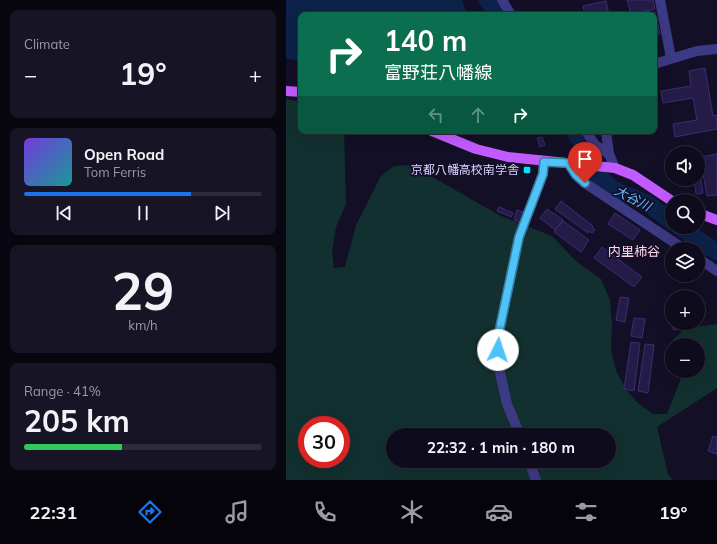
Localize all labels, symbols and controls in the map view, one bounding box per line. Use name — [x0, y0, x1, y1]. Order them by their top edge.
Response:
text: 140 m — [384, 23, 467, 58]
icon: right — [318, 28, 370, 80]
text: Climate — [24, 36, 70, 52]
text: 19° — [119, 55, 167, 93]
text: − — [24, 61, 37, 89]
text: + — [249, 61, 262, 89]
text: 富野荘八幡線 — [384, 61, 492, 84]
icon: left — [425, 104, 447, 126]
icon: ahead — [467, 104, 489, 126]
icon: right — [509, 104, 531, 126]
pin — [568, 142, 602, 183]
text: Open Road — [84, 145, 164, 164]
map controls — [665, 146, 705, 378]
button: sound — [665, 146, 705, 186]
icon: arrive — [574, 148, 596, 170]
place label: 京都八幡高校南学舎 — [411, 162, 519, 177]
text: Tom Ferris — [84, 164, 146, 180]
marker: 京都八幡高校南学舎 — [522, 165, 532, 175]
water label: 大谷川 — [612, 182, 656, 215]
button: search — [665, 194, 705, 234]
icon: previous — [53, 202, 75, 224]
icon: pause — [132, 202, 154, 224]
icon: next — [211, 202, 233, 224]
button: layers — [665, 242, 705, 282]
district label: 内里柿谷 — [608, 243, 660, 259]
text: 29 — [112, 258, 174, 323]
button: + — [665, 290, 705, 330]
text: km/h — [128, 317, 158, 333]
position arrow — [477, 329, 519, 371]
button: − — [665, 338, 705, 378]
text: Range · 41% — [24, 383, 101, 399]
text: 205 km — [24, 402, 130, 440]
speed limit sign: 30 — [298, 416, 350, 468]
text: 22:32 · 1 min · 180 m — [427, 438, 575, 457]
icon: directions — [136, 498, 164, 526]
icon: music — [223, 498, 251, 526]
icon: phone — [311, 498, 339, 526]
icon: climate — [398, 498, 426, 526]
icon: car — [485, 498, 513, 526]
icon: filters — [572, 498, 600, 526]
text: 22:31 — [30, 501, 77, 524]
text: 19° — [659, 501, 687, 524]

